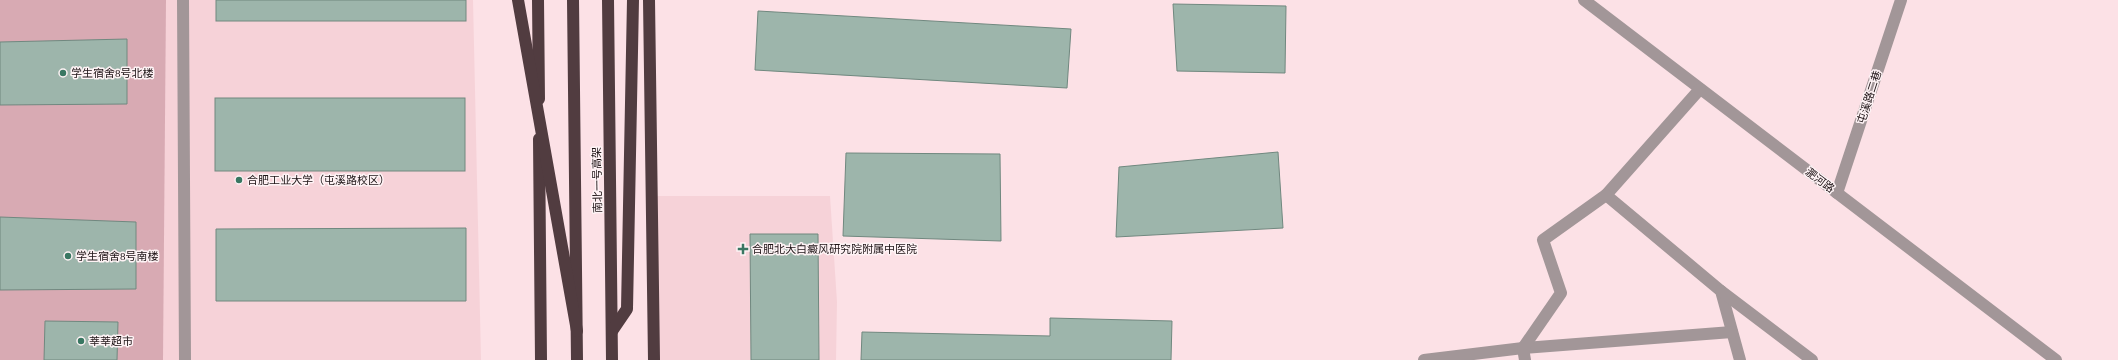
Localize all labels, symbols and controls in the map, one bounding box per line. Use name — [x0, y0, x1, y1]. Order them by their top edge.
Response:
place label: 学生宿舍8号北楼 — [71, 67, 154, 79]
marker: 学生宿舍8号北楼 — [58, 68, 68, 78]
street label: 屯溪路二巷 — [1855, 69, 1883, 125]
street label: 南北一号高架 — [590, 147, 604, 213]
street label: 淝河路 — [1803, 165, 1837, 195]
place label: 合肥工业大学（屯溪路校区） — [247, 174, 390, 186]
marker: 合肥工业大学（屯溪路校区） — [234, 175, 244, 185]
marker: 合肥北大白癜风研究院附属中医院 — [737, 243, 749, 255]
place label: 合肥北大白癜风研究院附属中医院 — [752, 243, 917, 255]
place label: 学生宿舍8号南楼 — [76, 250, 159, 262]
marker: 学生宿舍8号南楼 — [63, 251, 73, 261]
place label: 莘莘超市 — [89, 335, 133, 347]
marker: 莘莘超市 — [76, 336, 86, 346]

